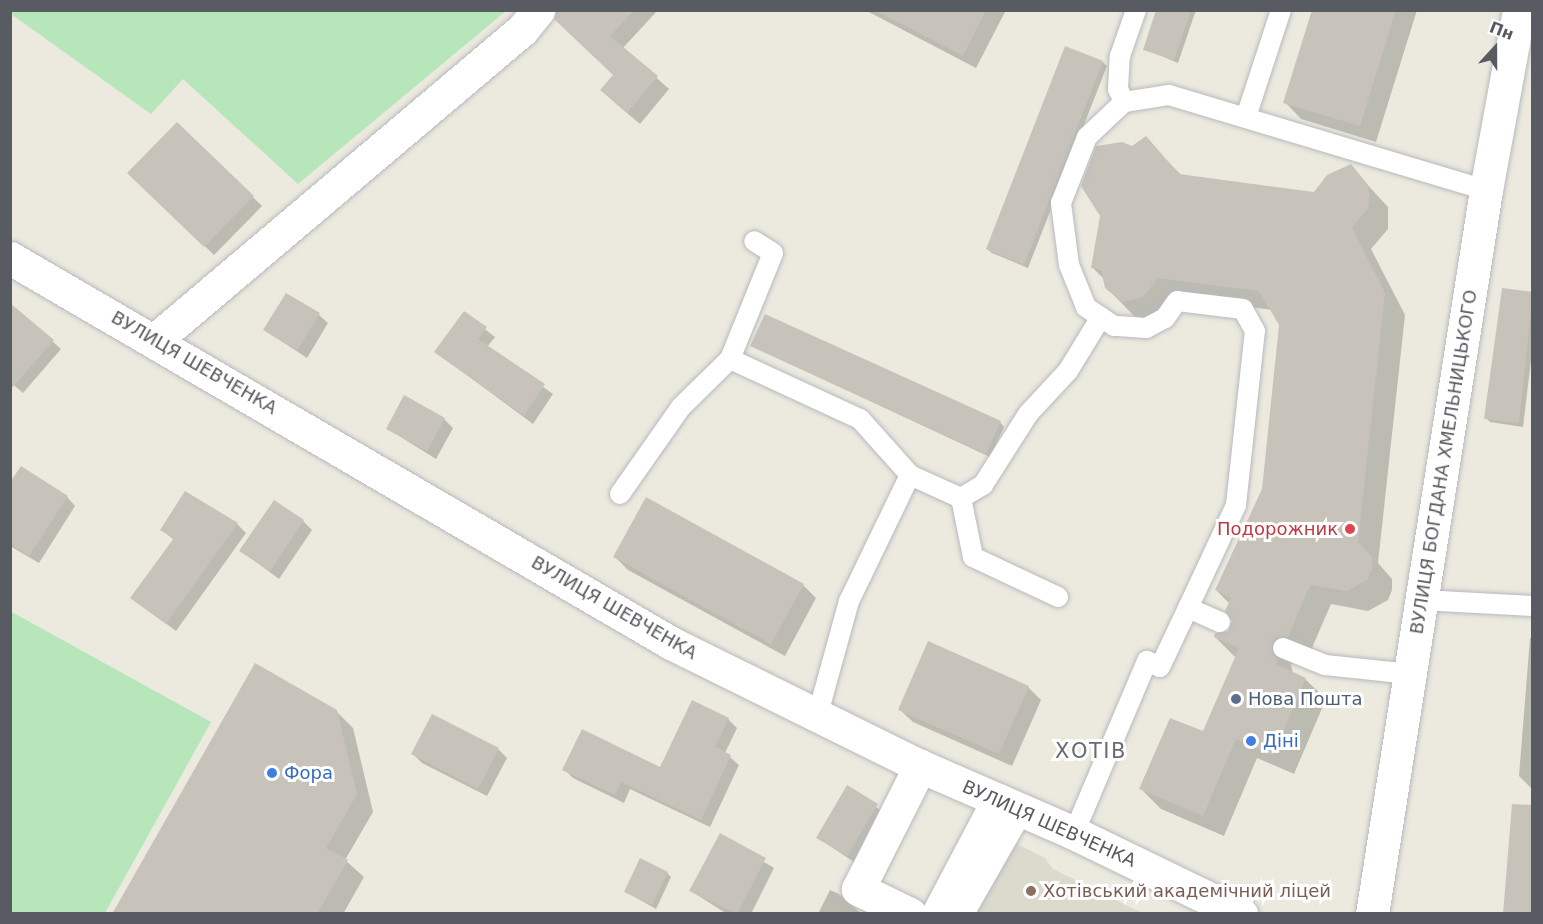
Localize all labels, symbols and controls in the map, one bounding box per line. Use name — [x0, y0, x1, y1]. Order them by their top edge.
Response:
text: Пн — [1487, 17, 1516, 44]
north arrow — [1465, 18, 1525, 78]
street label: ВУЛИЦЯ БОГДАНА ХМЕЛЬНИЦЬКОГО — [1406, 288, 1482, 636]
street label: ВУЛИЦЯ ШЕВЧЕНКА — [107, 307, 281, 419]
place label: Подорожник — [1217, 518, 1338, 540]
marker: Подорожник — [1343, 522, 1357, 536]
street label: ВУЛИЦЯ ШЕВЧЕНКА — [527, 552, 701, 664]
place label: Нова Пошта — [1248, 688, 1362, 710]
marker: Нова Пошта — [1229, 692, 1243, 706]
place label: Діні — [1263, 730, 1299, 752]
marker: Діні — [1244, 734, 1258, 748]
district label: ХОТІВ — [1055, 738, 1127, 764]
place label: Фора — [284, 762, 333, 784]
marker: Фора — [265, 766, 279, 780]
street label: ВУЛИЦЯ ШЕВЧЕНКА — [959, 776, 1139, 872]
place label: Хотівський академічний ліцей — [1043, 880, 1331, 902]
marker: Хотівський академічний ліцей — [1024, 884, 1038, 898]

